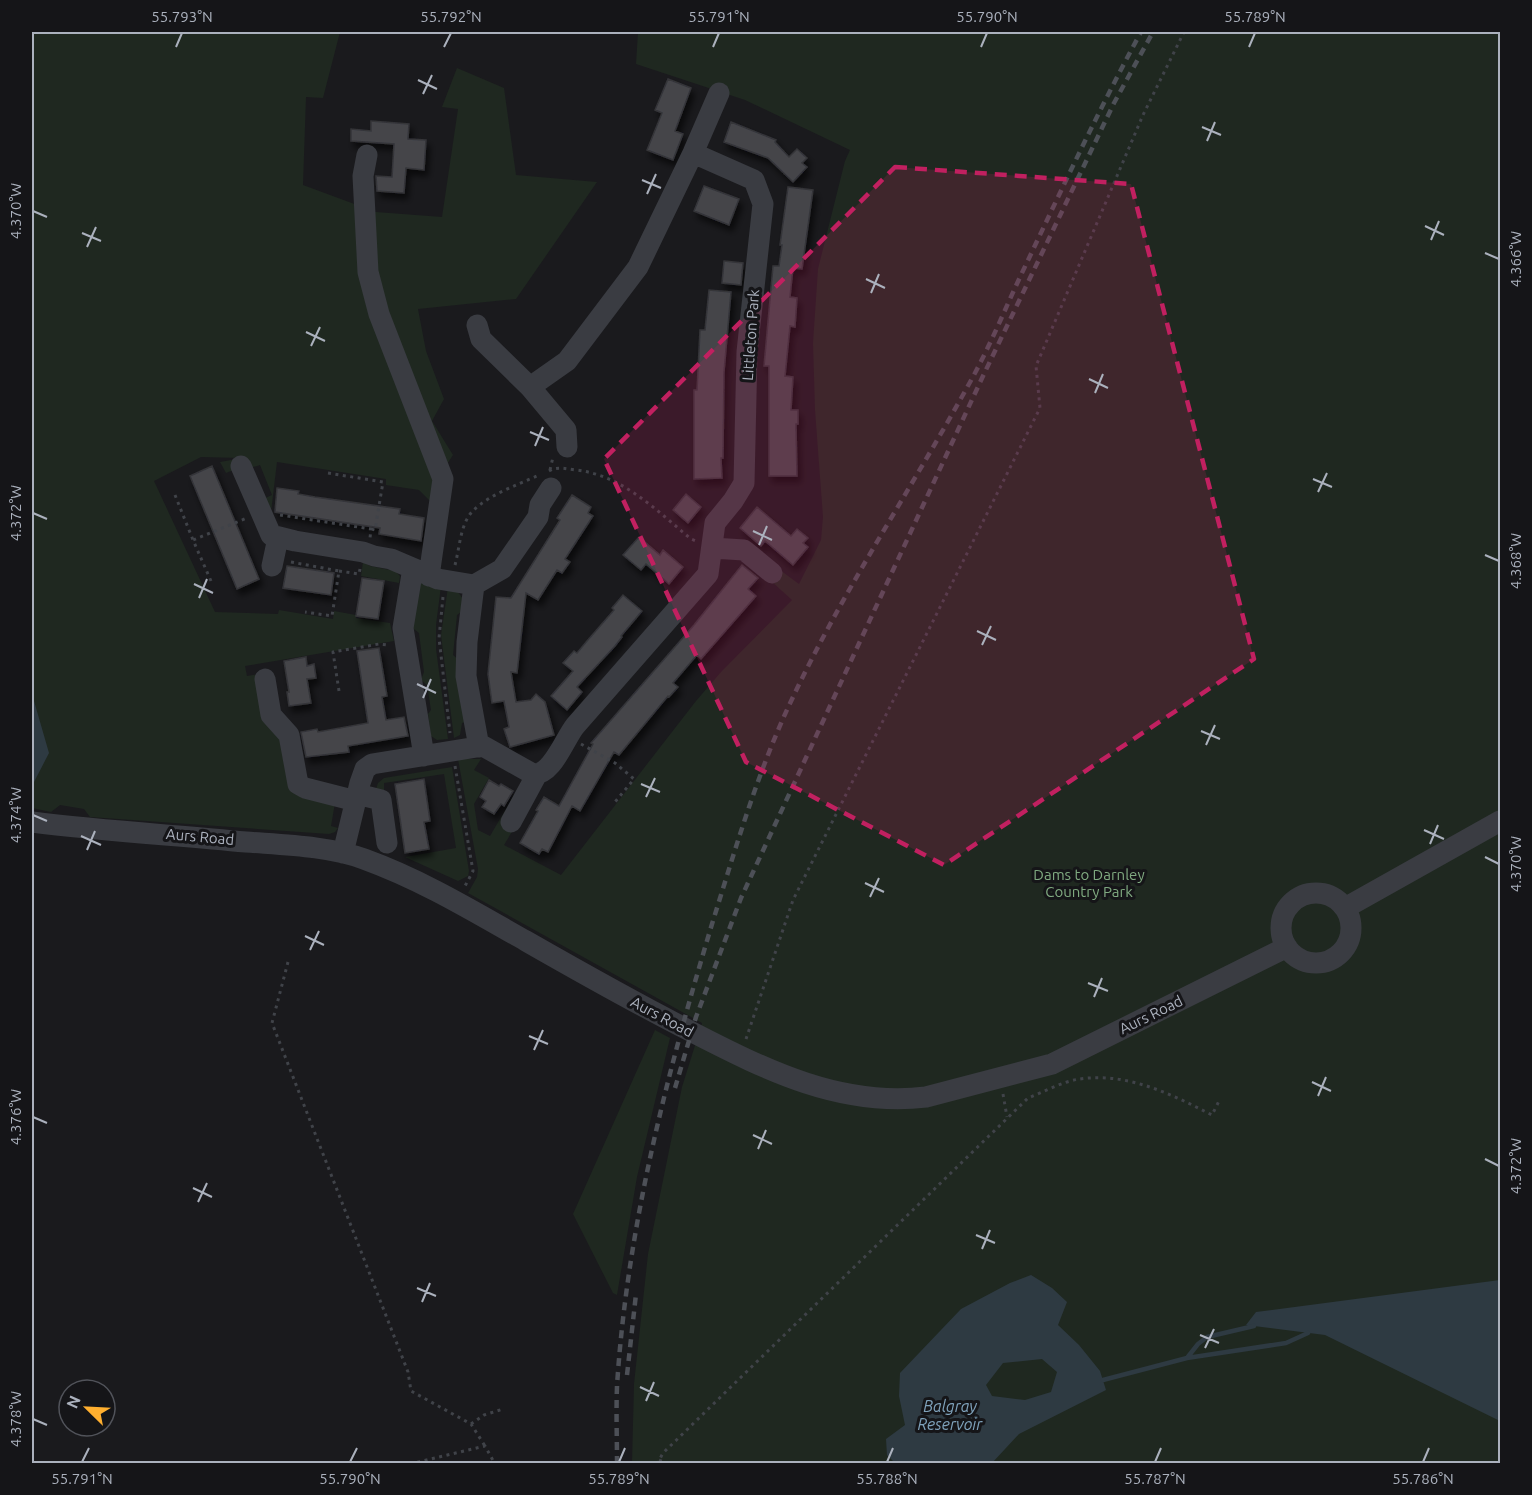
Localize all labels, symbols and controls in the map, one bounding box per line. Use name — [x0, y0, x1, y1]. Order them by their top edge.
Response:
text: 55.793°N — [151, 8, 213, 25]
text: 55.792°N — [420, 8, 482, 25]
text: 55.791°N — [688, 8, 750, 25]
text: 55.790°N — [956, 8, 1018, 25]
text: 55.789°N — [1224, 8, 1286, 25]
text: 4.370°W — [7, 183, 24, 239]
text: 4.366°W — [1507, 231, 1524, 287]
street label: Littleton Park — [739, 288, 762, 381]
text: 4.372°W — [7, 485, 24, 541]
text: 4.368°W — [1507, 533, 1524, 589]
text: 4.374°W — [7, 787, 24, 843]
street label: Aurs Road — [165, 825, 235, 848]
text: 4.370°W — [1507, 836, 1524, 892]
park label: Dams to Darnley Country Park — [1033, 866, 1145, 900]
street label: Aurs Road — [1116, 992, 1185, 1037]
street label: Aurs Road — [628, 993, 696, 1040]
text: 4.376°W — [7, 1089, 24, 1145]
text: 4.372°W — [1507, 1138, 1524, 1194]
north arrow — [57, 1378, 117, 1438]
text: 4.378°W — [7, 1391, 24, 1447]
text: N — [63, 1393, 84, 1411]
water label: Balgray Reservoir — [918, 1397, 983, 1433]
text: 55.791°N — [51, 1470, 113, 1487]
text: 55.790°N — [319, 1470, 381, 1487]
text: 55.789°N — [588, 1470, 650, 1487]
text: 55.788°N — [856, 1470, 918, 1487]
text: 55.787°N — [1124, 1470, 1186, 1487]
text: 55.786°N — [1392, 1470, 1454, 1487]

